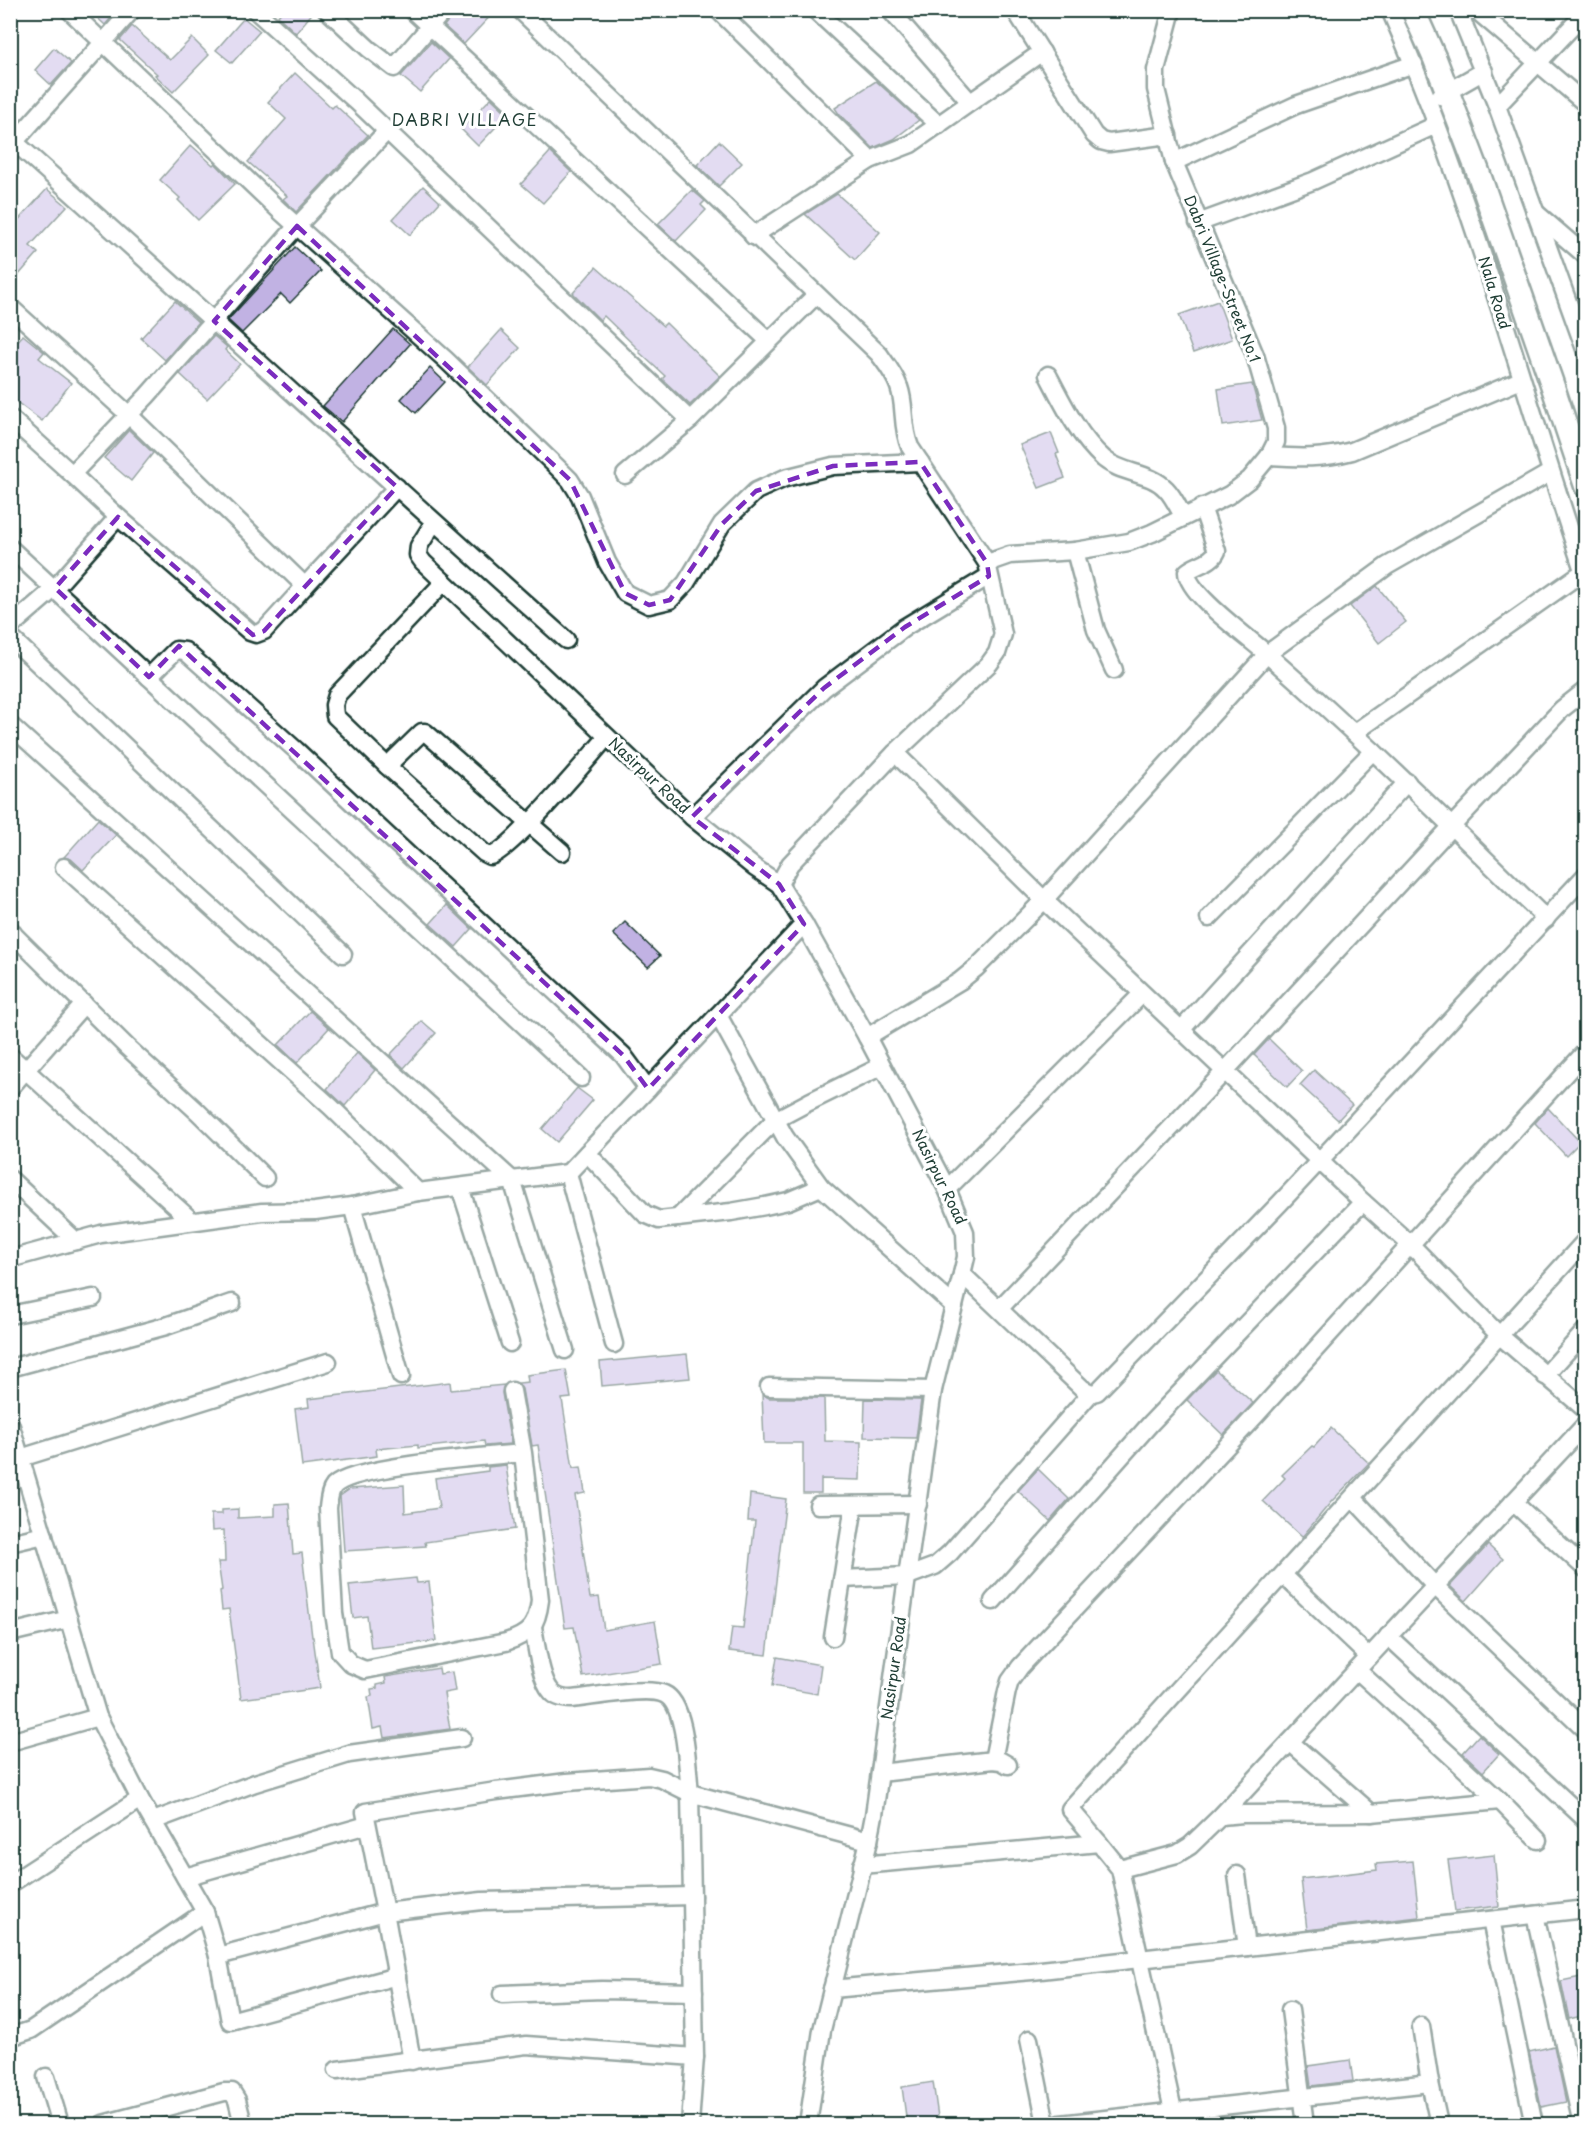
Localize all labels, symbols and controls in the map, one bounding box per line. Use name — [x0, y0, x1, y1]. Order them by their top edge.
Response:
district label: DABRI VILLAGE — [392, 107, 538, 131]
street label: Dabri Village-Street No.1 — [1179, 191, 1268, 366]
street label: Nala Road — [1473, 253, 1517, 332]
street label: Nasirpur Road — [604, 731, 696, 819]
street label: Nasirpur Road — [907, 1125, 973, 1228]
street label: Nasirpur Road — [874, 1615, 911, 1721]

